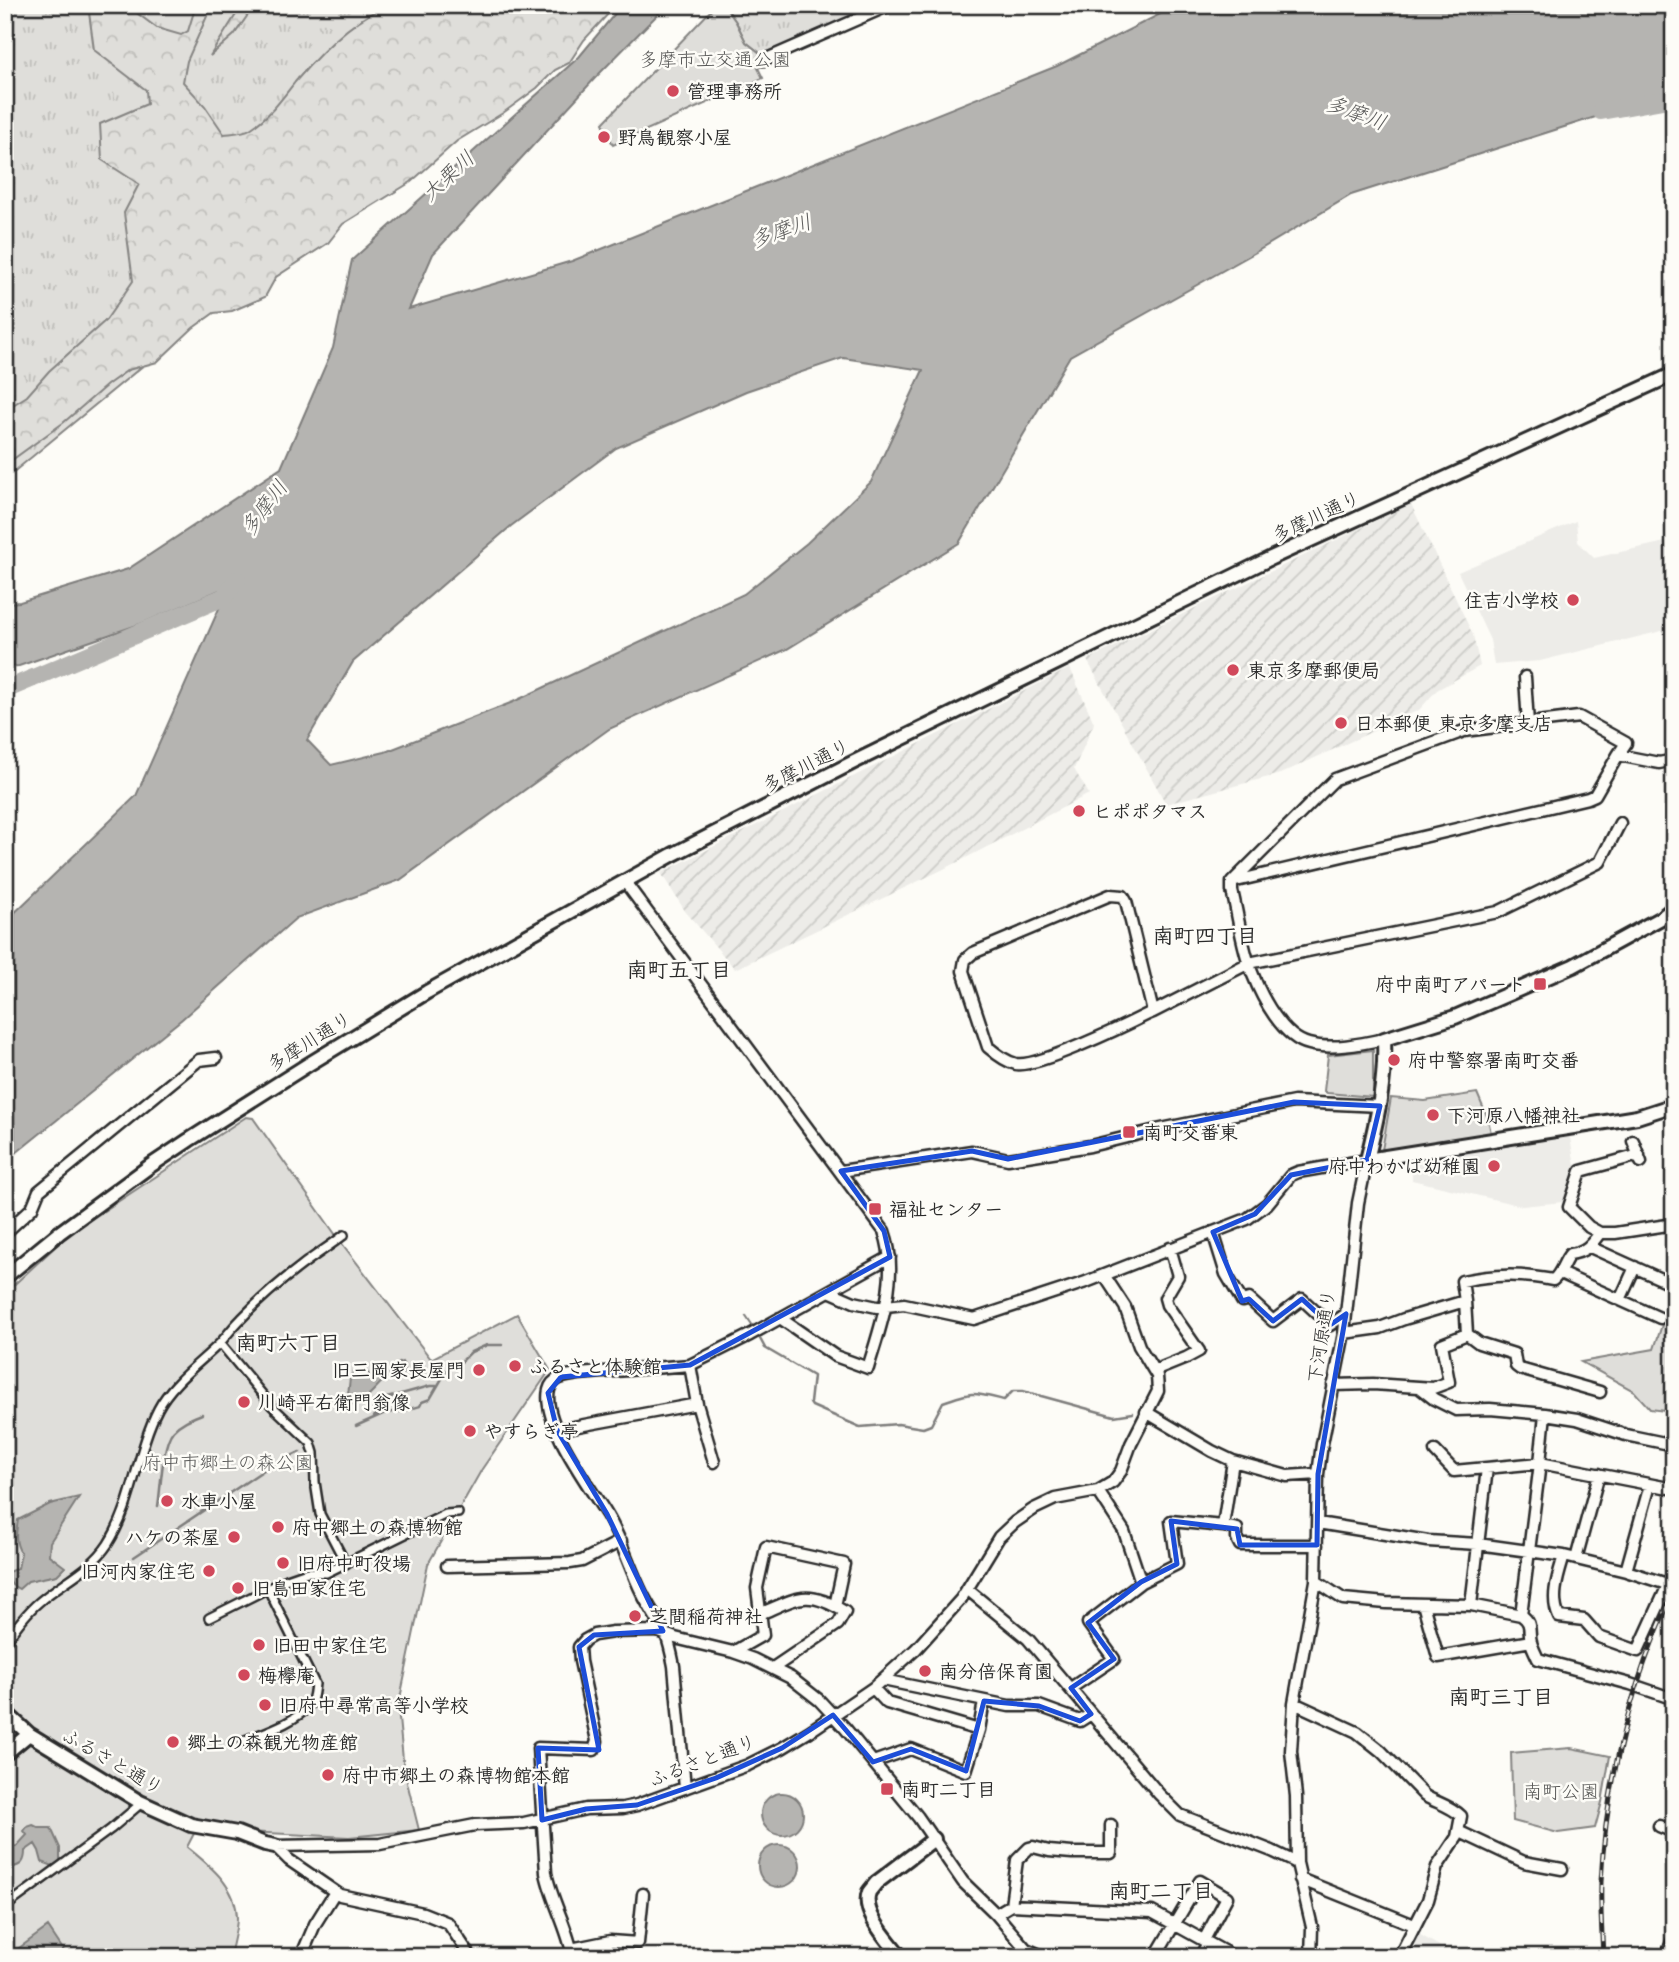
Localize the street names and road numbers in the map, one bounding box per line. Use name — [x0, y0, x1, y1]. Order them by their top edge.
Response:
street label: 多摩川通り — [1267, 484, 1366, 551]
street label: 多摩川通り — [758, 732, 856, 802]
street label: 多摩川通り — [262, 1005, 358, 1081]
street label: 下河原通り — [1301, 1287, 1345, 1386]
street label: ふるさと通り — [55, 1721, 169, 1804]
street label: ふるさと通り — [644, 1728, 761, 1796]

